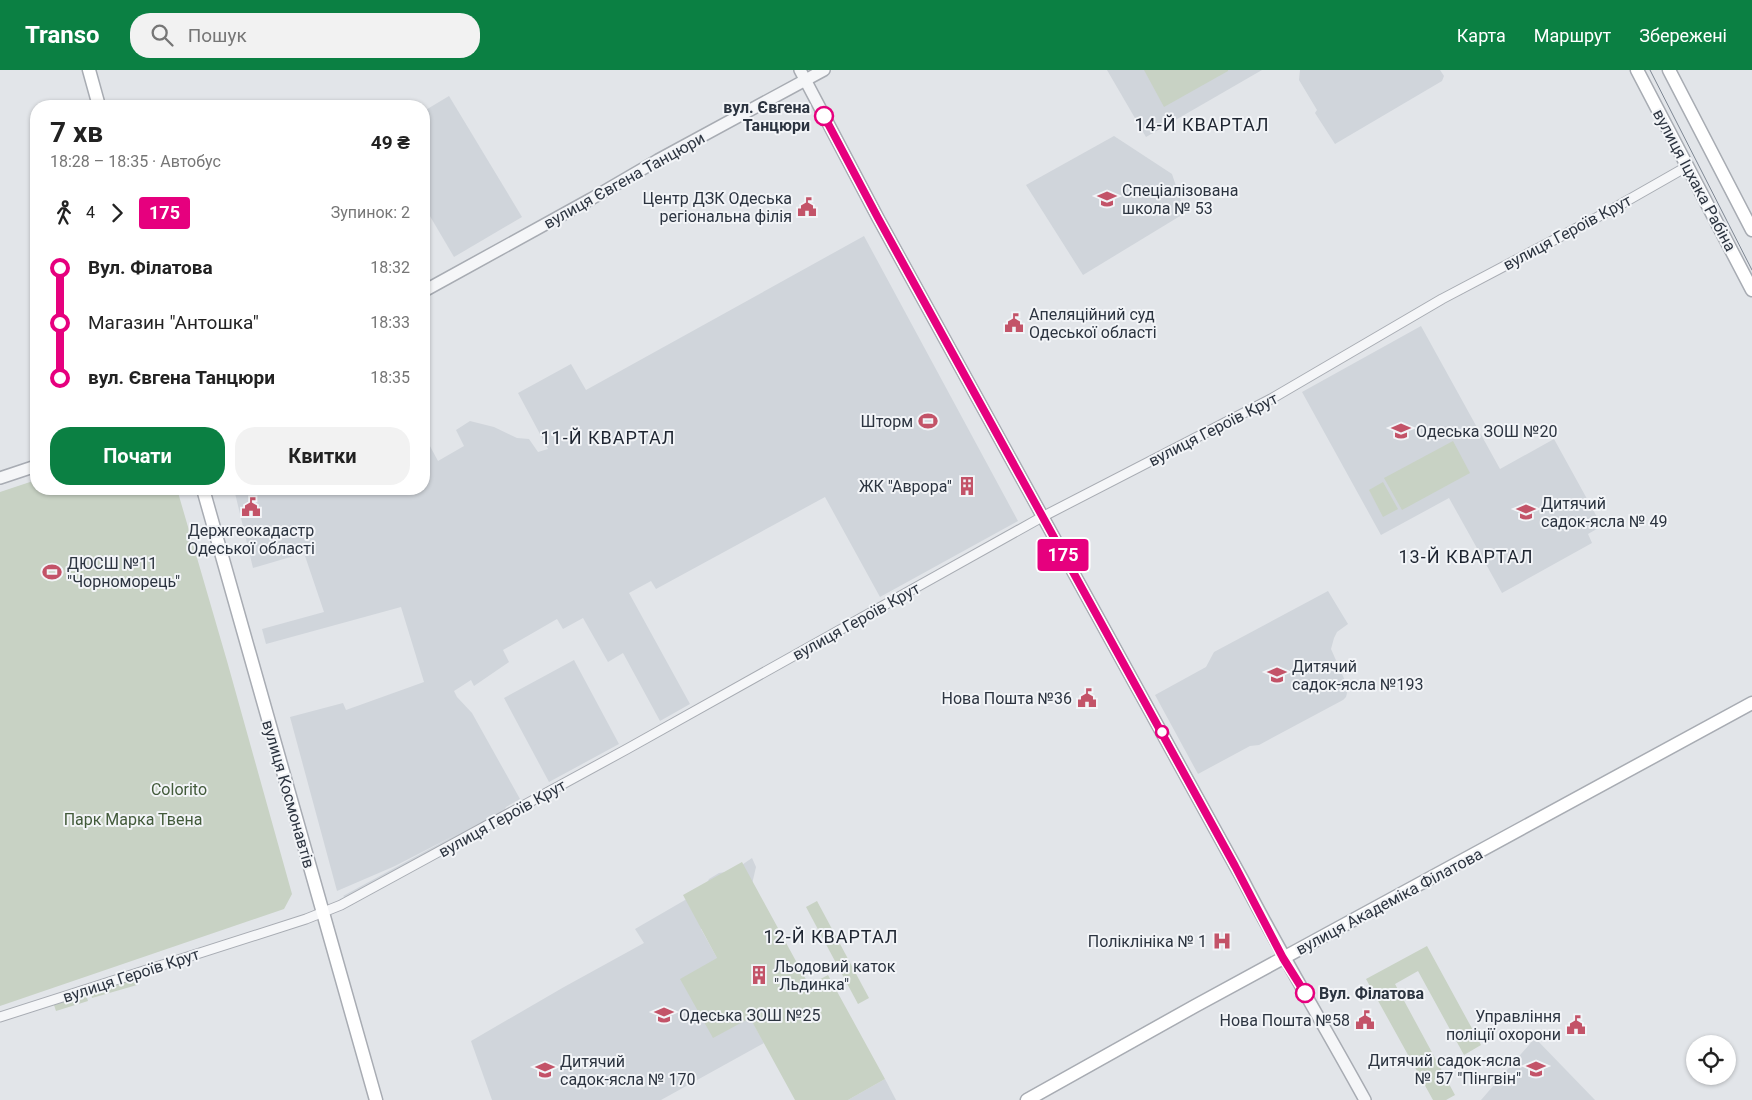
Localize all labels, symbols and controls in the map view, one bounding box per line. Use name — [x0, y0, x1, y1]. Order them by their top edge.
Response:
search box — [130, 13, 480, 58]
text: Transo — [25, 21, 100, 49]
icon: search — [148, 21, 176, 49]
text: Пошук — [188, 24, 247, 47]
text: Карта — [1457, 25, 1506, 46]
text: Маршрут — [1534, 25, 1611, 46]
text: Збережені — [1639, 25, 1727, 46]
place label: вул. Євгена Танцюри — [723, 98, 810, 135]
marker: вул. Євгена Танцюри — [814, 106, 834, 126]
street label: вулиця Іцхака Рабіна — [1649, 106, 1740, 255]
district label: 14-Й КВАРТАЛ — [1134, 114, 1270, 135]
text: 7 хв — [50, 116, 103, 149]
street label: вулиця Євгена Танцюри — [540, 128, 708, 233]
text: 49 ₴ — [371, 131, 410, 154]
text: 18:28 – 18:35 · Автобус — [50, 152, 221, 171]
place label: Спеціалізована школа № 53 — [1122, 181, 1238, 218]
school or university icon: Спеціалізована школа № 53 — [1096, 188, 1118, 210]
place label: Центр ДЗК Одеська регіональна філія — [643, 189, 792, 226]
street label: вулиця Героїв Крут — [1500, 190, 1635, 274]
public building icon: Центр ДЗК Одеська регіональна філія — [796, 196, 818, 218]
icon: walk — [50, 199, 78, 227]
icon: forward — [103, 199, 131, 227]
text: 175 — [149, 202, 180, 223]
text: 4 — [86, 203, 95, 222]
text: Зупинок: 2 — [331, 203, 410, 222]
text: Вул. Філатова — [88, 256, 213, 279]
text: 18:32 — [370, 258, 410, 277]
place label: Апеляційний суд Одеської області — [1029, 305, 1157, 342]
text: Магазин "Антошка" — [88, 311, 259, 334]
public building icon: Апеляційний суд Одеської області — [1003, 312, 1025, 334]
text: 18:33 — [370, 313, 410, 332]
text: вул. Євгена Танцюри — [88, 366, 275, 389]
text: 18:35 — [370, 368, 410, 387]
street label: вулиця Героїв Крут — [1145, 388, 1281, 470]
sports icon: Шторм — [917, 410, 939, 432]
place label: Шторм — [861, 412, 913, 431]
school or university icon: Одеська ЗОШ №20 — [1390, 420, 1412, 442]
place label: Одеська ЗОШ №20 — [1416, 422, 1558, 441]
button: Почати — [50, 427, 225, 485]
button: Квитки — [235, 427, 410, 485]
district label: 11-Й КВАРТАЛ — [540, 427, 676, 448]
building icon: ЖК "Аврора" — [956, 475, 978, 497]
place label: ЖК "Аврора" — [859, 477, 952, 496]
place label: Дитячий садок-ясла № 49 — [1541, 494, 1667, 531]
public building icon: Держгеокадастр Одеської області — [240, 496, 262, 518]
school or university icon: Дитячий садок-ясла № 49 — [1515, 501, 1537, 523]
place label: Держгеокадастр Одеської області — [187, 521, 315, 558]
line badge: 175 — [1034, 539, 1092, 571]
text: 175 — [1048, 544, 1078, 565]
district label: 13-Й КВАРТАЛ — [1398, 546, 1534, 567]
place label: ДЮСШ №11 "Чорноморець" — [67, 554, 180, 591]
sports icon: ДЮСШ №11 "Чорноморець" — [41, 561, 63, 583]
street label: вулиця Героїв Крут — [789, 578, 923, 664]
place label: Дитячий садок-ясла №193 — [1292, 657, 1423, 694]
school or university icon: Дитячий садок-ясла №193 — [1266, 664, 1288, 686]
public building icon: Нова Пошта №36 — [1076, 687, 1098, 709]
place label: Нова Пошта №36 — [941, 689, 1072, 708]
street label: вулиця Космонавтів — [258, 718, 319, 870]
unlabelled marker — [1155, 725, 1169, 739]
street label: вулиця Героїв Крут — [435, 775, 569, 861]
park label: Colorito — [151, 780, 207, 799]
park label: Парк Марка Твена — [64, 810, 202, 829]
street label: вулиця Академіка Філатова — [1293, 844, 1486, 959]
district label: 12-Й КВАРТАЛ — [763, 926, 899, 947]
hospital icon: Поліклініка № 1 — [1211, 930, 1233, 952]
place label: Поліклініка № 1 — [1088, 932, 1207, 951]
street label: вулиця Героїв Крут — [60, 944, 202, 1007]
place label: Льодовий каток "Льдинка" — [774, 957, 896, 994]
building icon: Льодовий каток "Льдинка" — [748, 964, 770, 986]
marker: Вул. Філатова — [1295, 983, 1315, 1003]
place label: Вул. Філатова — [1319, 984, 1424, 1003]
school or university icon: Одеська ЗОШ №25 — [653, 1004, 675, 1026]
place label: Одеська ЗОШ №25 — [679, 1006, 821, 1025]
place label: Управління поліції охорони — [1446, 1007, 1561, 1044]
public building icon: Нова Пошта №58 — [1354, 1009, 1376, 1031]
place label: Нова Пошта №58 — [1219, 1011, 1350, 1030]
public building icon: Управління поліції охорони — [1565, 1014, 1587, 1036]
map controls — [1686, 1035, 1736, 1085]
button: locate — [1686, 1035, 1736, 1085]
place label: Дитячий садок-ясла № 57 "Пінгвін" — [1368, 1051, 1521, 1088]
place label: Дитячий садок-ясла № 170 — [560, 1052, 695, 1089]
school or university icon: Дитячий садок-ясла № 57 "Пінгвін" — [1525, 1058, 1547, 1080]
school or university icon: Дитячий садок-ясла № 170 — [534, 1059, 556, 1081]

